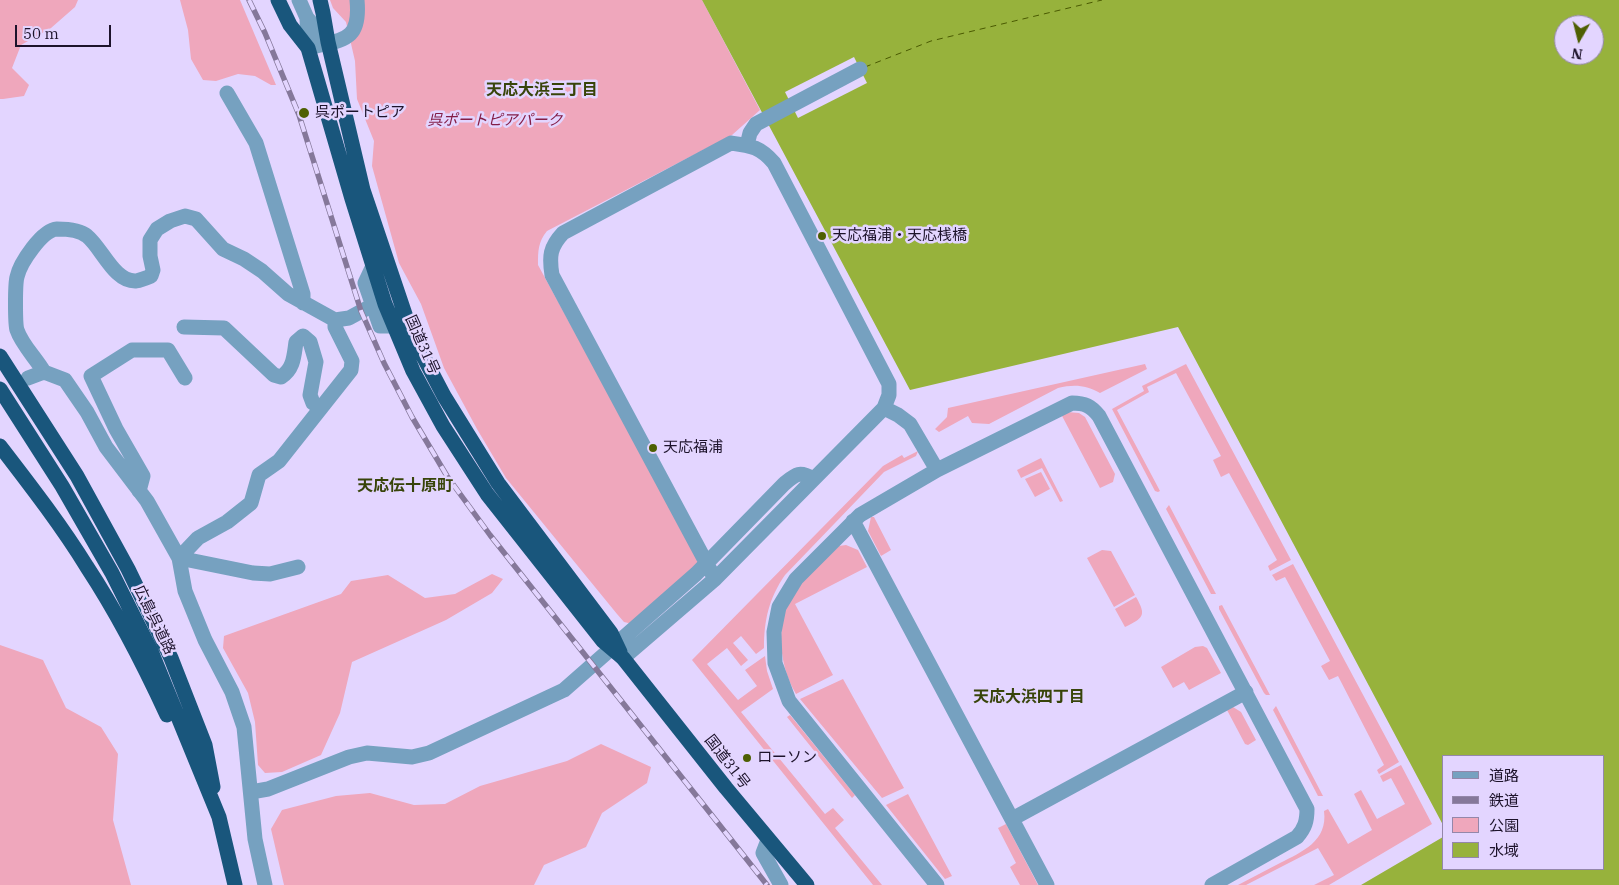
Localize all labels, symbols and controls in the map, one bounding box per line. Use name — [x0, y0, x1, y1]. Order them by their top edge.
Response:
scale bar — [18, 15, 114, 47]
north arrow — [1554, 15, 1604, 65]
text: 50 m — [23, 24, 59, 43]
text: N — [1570, 44, 1584, 64]
district label: 天応大浜三丁目 — [486, 80, 598, 100]
place label: 呉ポートピア — [315, 104, 405, 122]
marker: 呉ポートピア — [297, 106, 311, 120]
park label: 呉ポートピアパーク — [428, 112, 562, 130]
place label: 天応福浦・天応桟橋 — [832, 227, 967, 245]
marker: 天応福浦・天応桟橋 — [816, 230, 828, 242]
street label: 国道31号 — [401, 313, 443, 377]
place label: 天応福浦 — [663, 439, 723, 457]
marker: 天応福浦 — [647, 442, 659, 454]
district label: 天応伝十原町 — [357, 476, 453, 496]
street label: 広島呉道路 — [129, 582, 179, 658]
district label: 天応大浜四丁目 — [973, 687, 1085, 707]
street label: 国道31号 — [701, 732, 753, 792]
place label: ローソン — [757, 749, 817, 767]
marker: ローソン — [741, 752, 753, 764]
legend — [1442, 755, 1604, 870]
text: 道路 — [1489, 766, 1519, 785]
text: 鉄道 — [1489, 791, 1519, 810]
text: 公園 — [1489, 816, 1519, 835]
text: 水域 — [1489, 841, 1519, 860]

